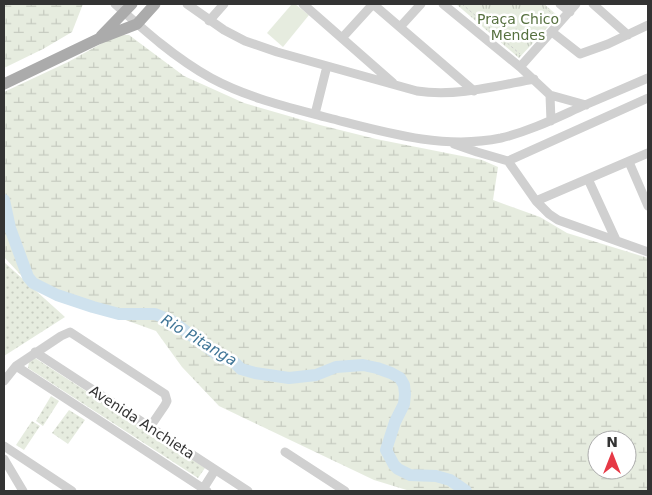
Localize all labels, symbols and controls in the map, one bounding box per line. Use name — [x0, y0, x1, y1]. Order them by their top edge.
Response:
park label: Praça Chico Mendes — [477, 11, 559, 43]
water label: Rio Pitanga — [158, 310, 240, 370]
street label: Avenida Anchieta — [87, 382, 197, 462]
north arrow — [587, 430, 637, 480]
text: N — [606, 434, 618, 450]

